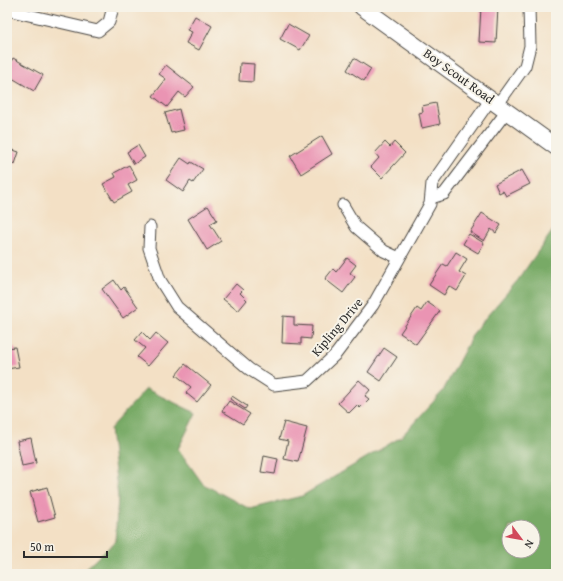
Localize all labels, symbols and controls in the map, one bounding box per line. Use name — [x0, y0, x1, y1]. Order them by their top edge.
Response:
street label: Boy Scout Road — [420, 44, 499, 108]
street label: Kipling Drive — [307, 294, 367, 360]
north arrow — [501, 519, 541, 559]
scale bar — [24, 533, 107, 559]
text: N — [520, 537, 538, 552]
text: 50 m — [30, 538, 54, 555]

